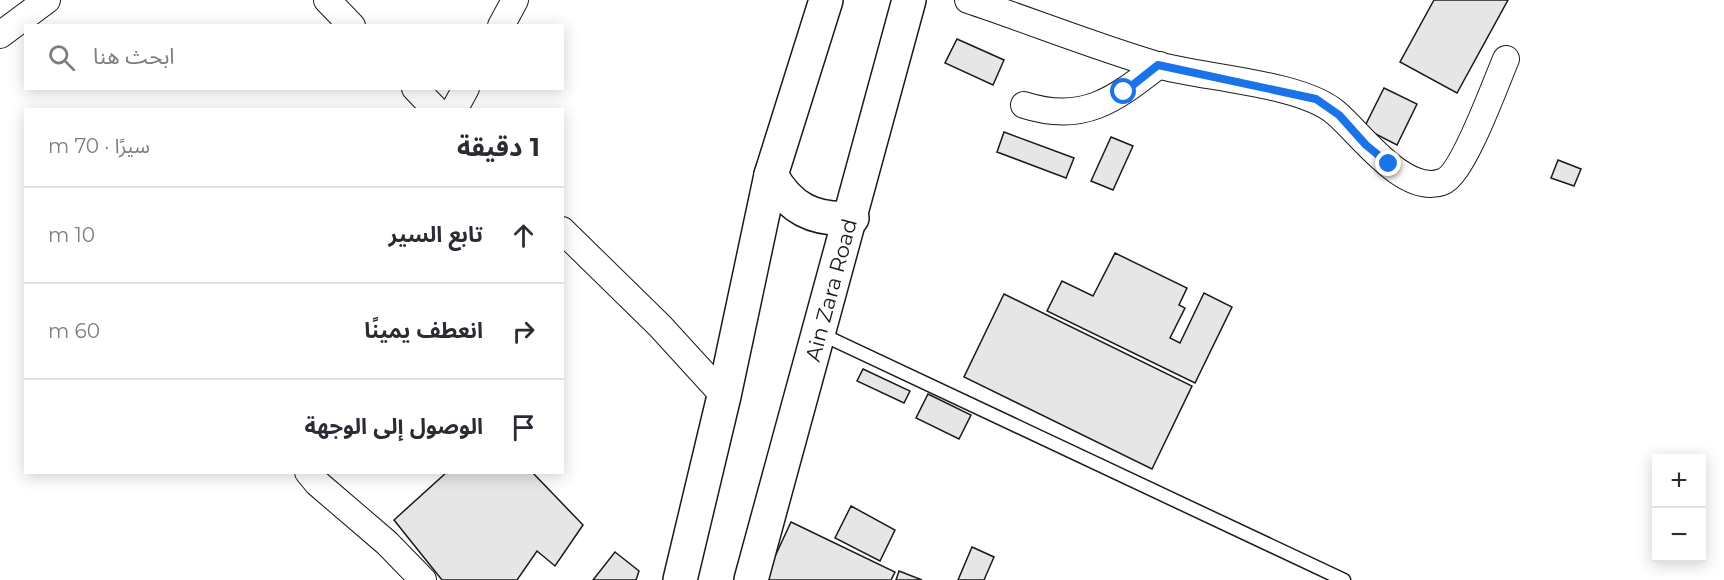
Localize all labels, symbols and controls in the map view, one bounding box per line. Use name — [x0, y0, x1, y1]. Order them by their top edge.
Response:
search box — [24, 24, 564, 90]
icon: search — [45, 41, 78, 74]
text: ابحث هنا — [93, 43, 175, 70]
route start — [1110, 78, 1136, 104]
text: 1 دقيقة — [457, 131, 540, 163]
text: سيرًا · 70 m — [48, 134, 150, 158]
route end — [1375, 150, 1401, 176]
street label: Ain Zara Road — [800, 216, 862, 364]
icon: ahead — [507, 219, 540, 252]
text: تابع السير — [389, 221, 483, 248]
text: 10 m — [48, 223, 95, 247]
icon: right — [507, 315, 540, 348]
text: انعطف يمينًا — [364, 317, 483, 344]
text: 60 m — [48, 319, 100, 343]
icon: arrive — [507, 411, 540, 444]
text: الوصول إلى الوجهة — [304, 413, 483, 440]
map controls — [1652, 454, 1706, 562]
button: + — [1652, 454, 1706, 508]
button: − — [1652, 508, 1706, 562]

